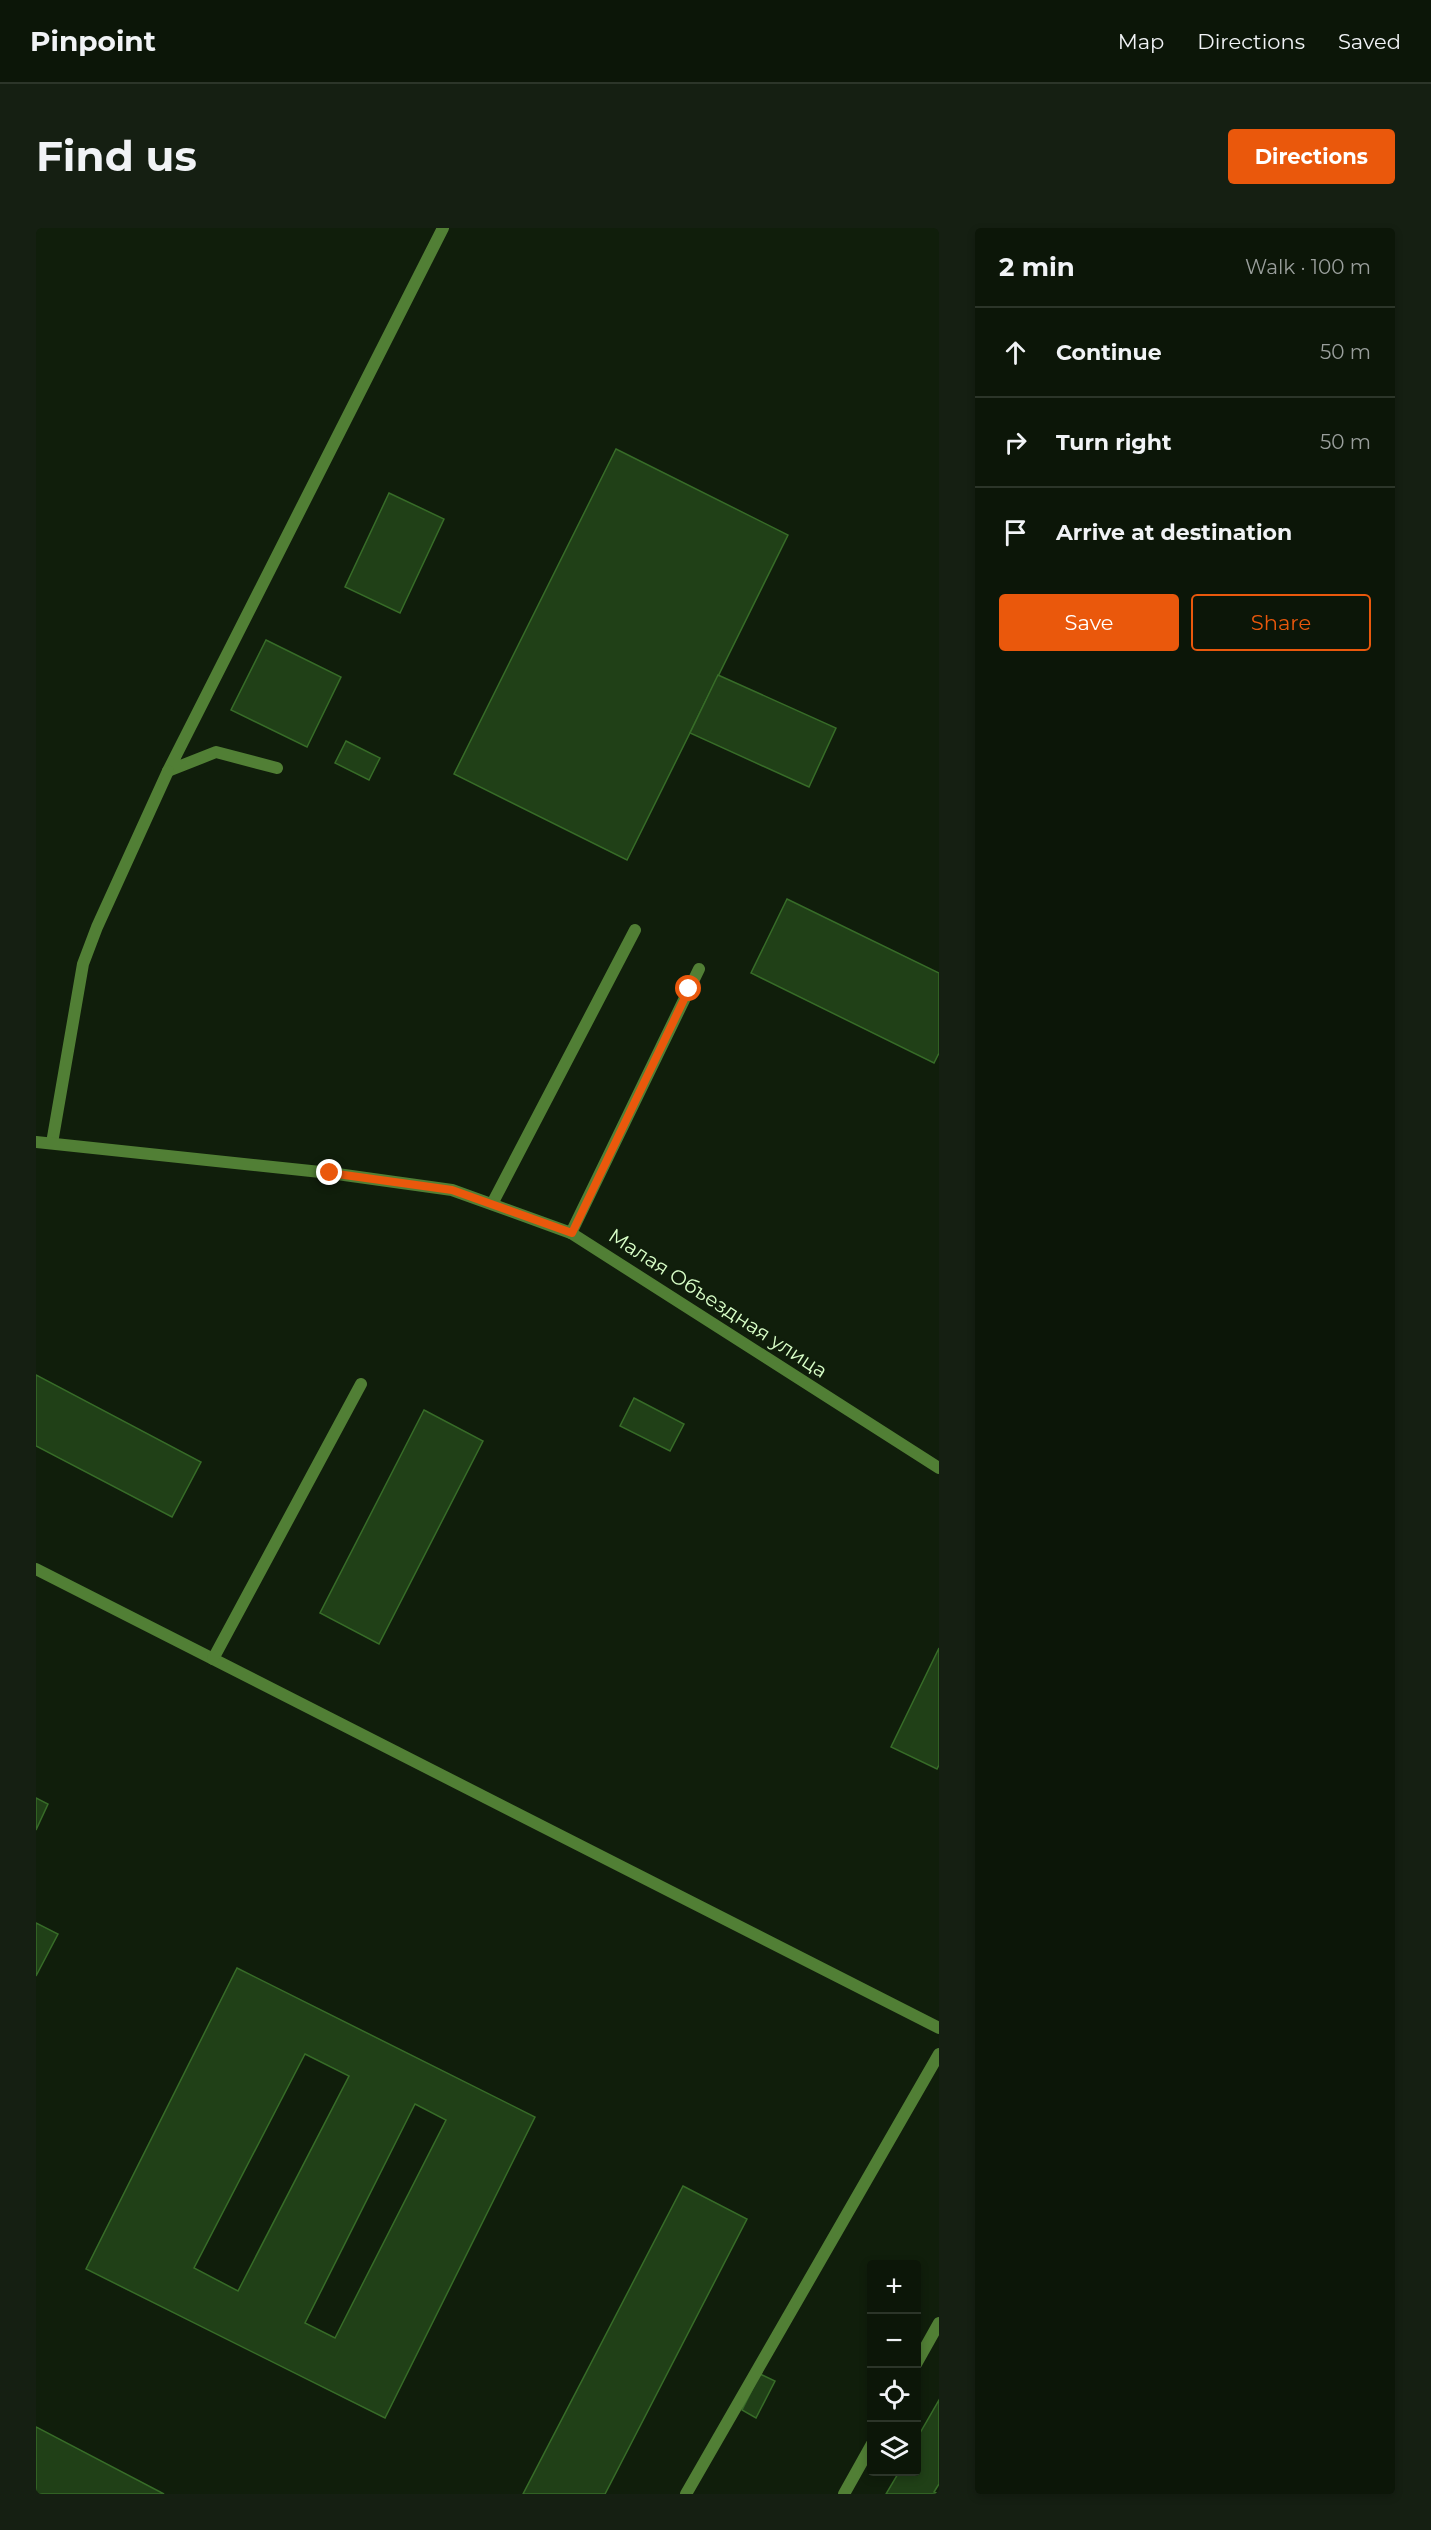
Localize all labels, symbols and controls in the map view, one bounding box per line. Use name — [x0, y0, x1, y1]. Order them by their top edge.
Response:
text: Pinpoint — [30, 24, 156, 58]
text: Map — [1118, 29, 1164, 54]
text: Directions — [1197, 29, 1305, 54]
text: Saved — [1338, 29, 1401, 54]
button: Directions — [1228, 129, 1395, 184]
text: Find us — [36, 130, 197, 182]
text: 2 min — [999, 251, 1075, 283]
text: Walk · 100 m — [1245, 255, 1371, 279]
icon: ahead — [999, 336, 1032, 369]
text: Continue — [1056, 339, 1162, 366]
text: 50 m — [1320, 340, 1371, 364]
icon: right — [999, 426, 1032, 459]
text: Turn right — [1056, 429, 1171, 456]
text: 50 m — [1320, 430, 1371, 454]
icon: arrive — [999, 516, 1032, 549]
text: Arrive at destination — [1056, 519, 1292, 546]
button: Save — [999, 594, 1179, 651]
button: Share — [1191, 594, 1371, 651]
route start — [675, 975, 701, 1001]
route end — [316, 1159, 342, 1185]
street label: Малая Объездная улица — [604, 1223, 832, 1383]
map controls — [867, 2260, 921, 2476]
button: + — [867, 2260, 921, 2314]
button: − — [867, 2314, 921, 2368]
button: locate — [867, 2368, 921, 2422]
button: layers — [867, 2422, 921, 2476]

